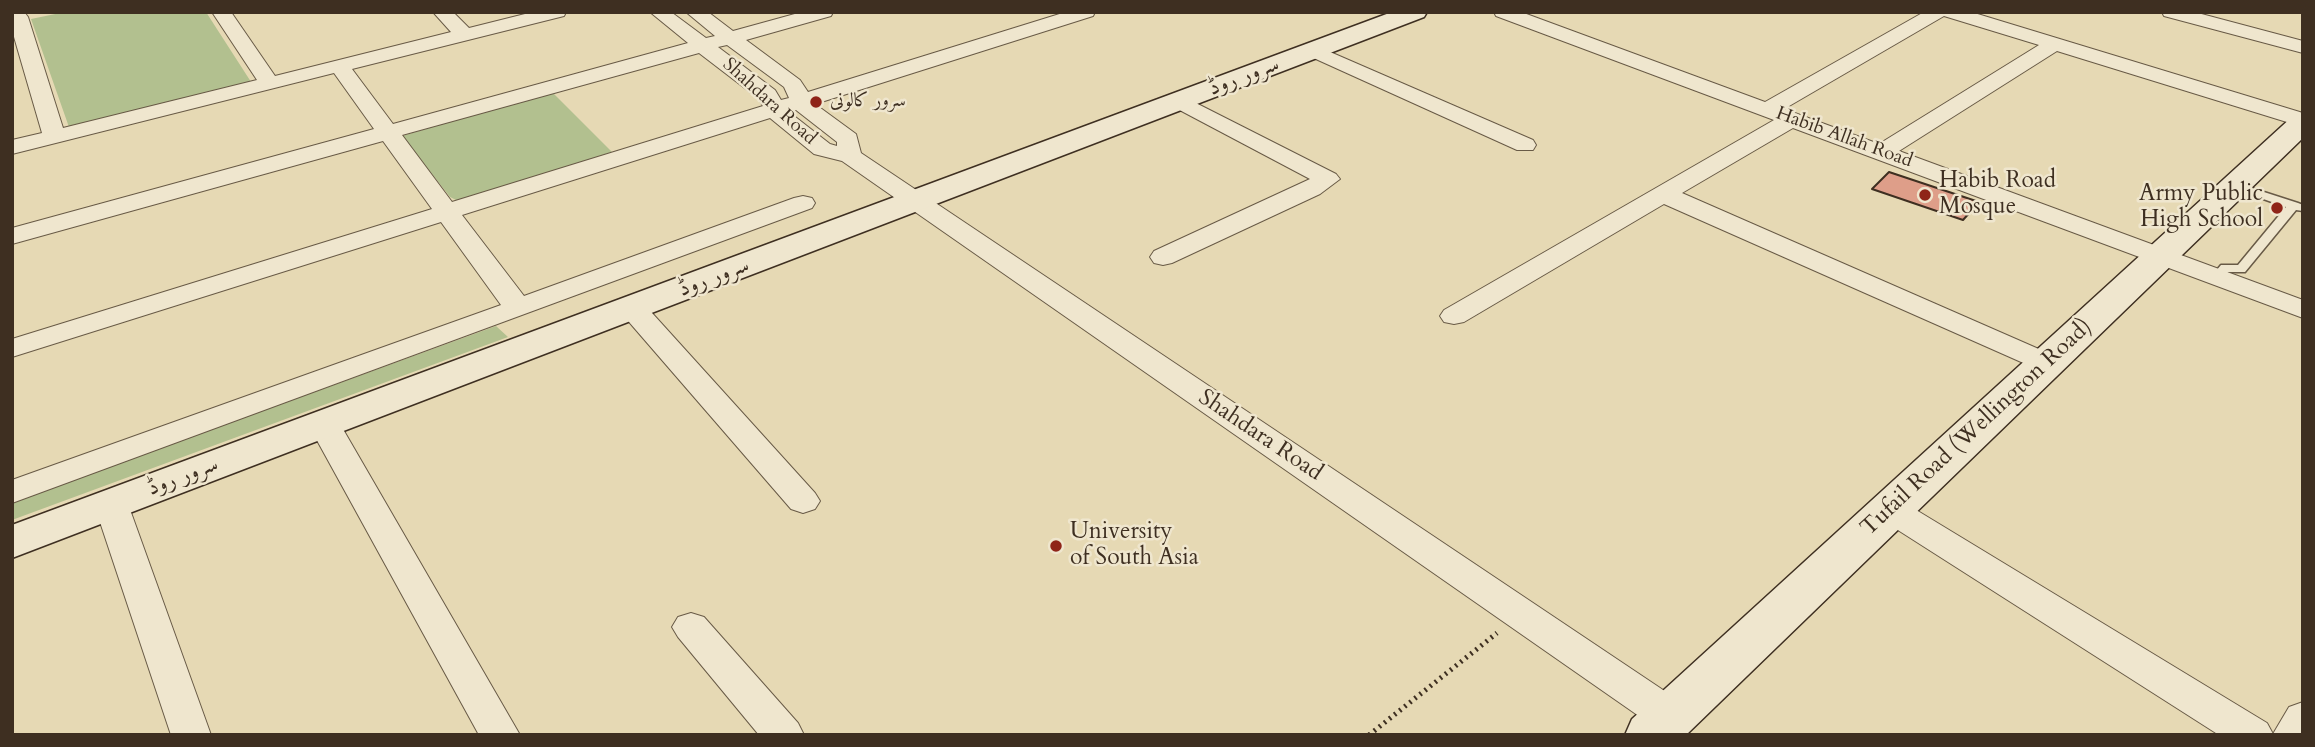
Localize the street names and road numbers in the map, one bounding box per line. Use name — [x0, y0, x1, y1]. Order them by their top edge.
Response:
street label: سرور روڈ — [1205, 51, 1283, 103]
street label: Shahdara Road — [717, 54, 821, 150]
street label: Habib Allah Road — [1773, 103, 1915, 173]
street label: سرور روڈ — [675, 252, 753, 304]
street label: Tufail Road (Wellington Road) — [1856, 314, 2098, 542]
street label: Shahdara Road — [1193, 384, 1327, 488]
street label: سرور روڈ — [144, 451, 222, 503]

